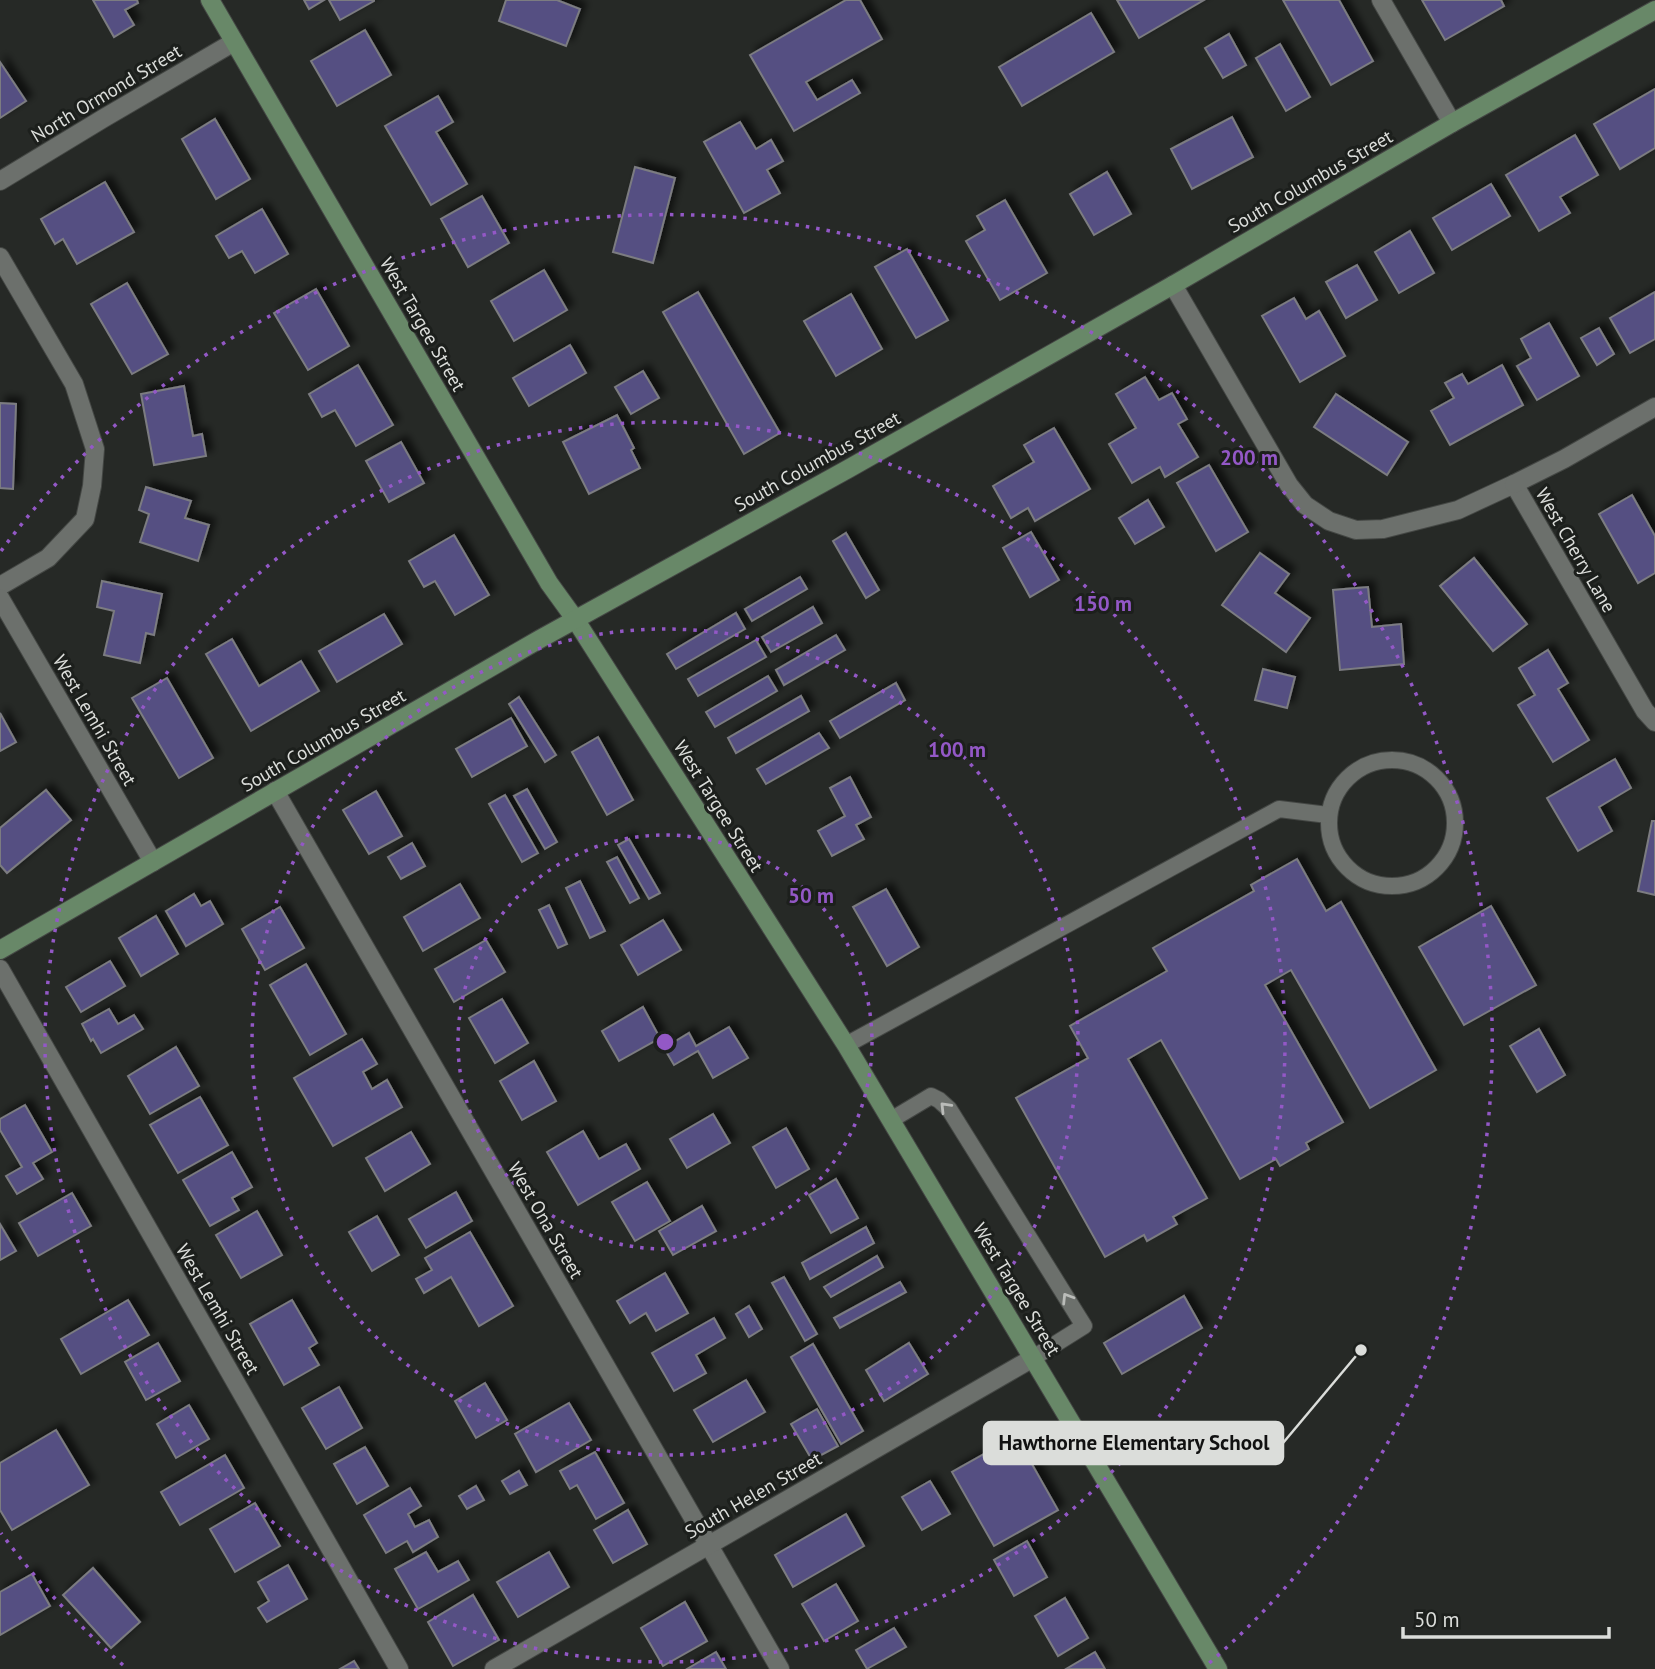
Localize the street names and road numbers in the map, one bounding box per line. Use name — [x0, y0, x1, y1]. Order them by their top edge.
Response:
street label: North Ormond Street — [26, 38, 186, 147]
street label: South Columbus Street — [1223, 124, 1397, 238]
street label: West Targee Street — [375, 253, 471, 396]
street label: South Columbus Street — [730, 405, 905, 517]
street label: West Cherry Lane — [1531, 483, 1621, 617]
street label: West Lemhi Street — [48, 650, 142, 790]
street label: South Columbus Street — [236, 683, 410, 797]
street label: West Targee Street — [669, 736, 769, 877]
street label: West Ona Street — [503, 1157, 589, 1283]
street label: West Targee Street — [968, 1218, 1066, 1360]
street label: West Lemhi Street — [171, 1239, 265, 1379]
street label: South Helen Street — [680, 1446, 826, 1544]

